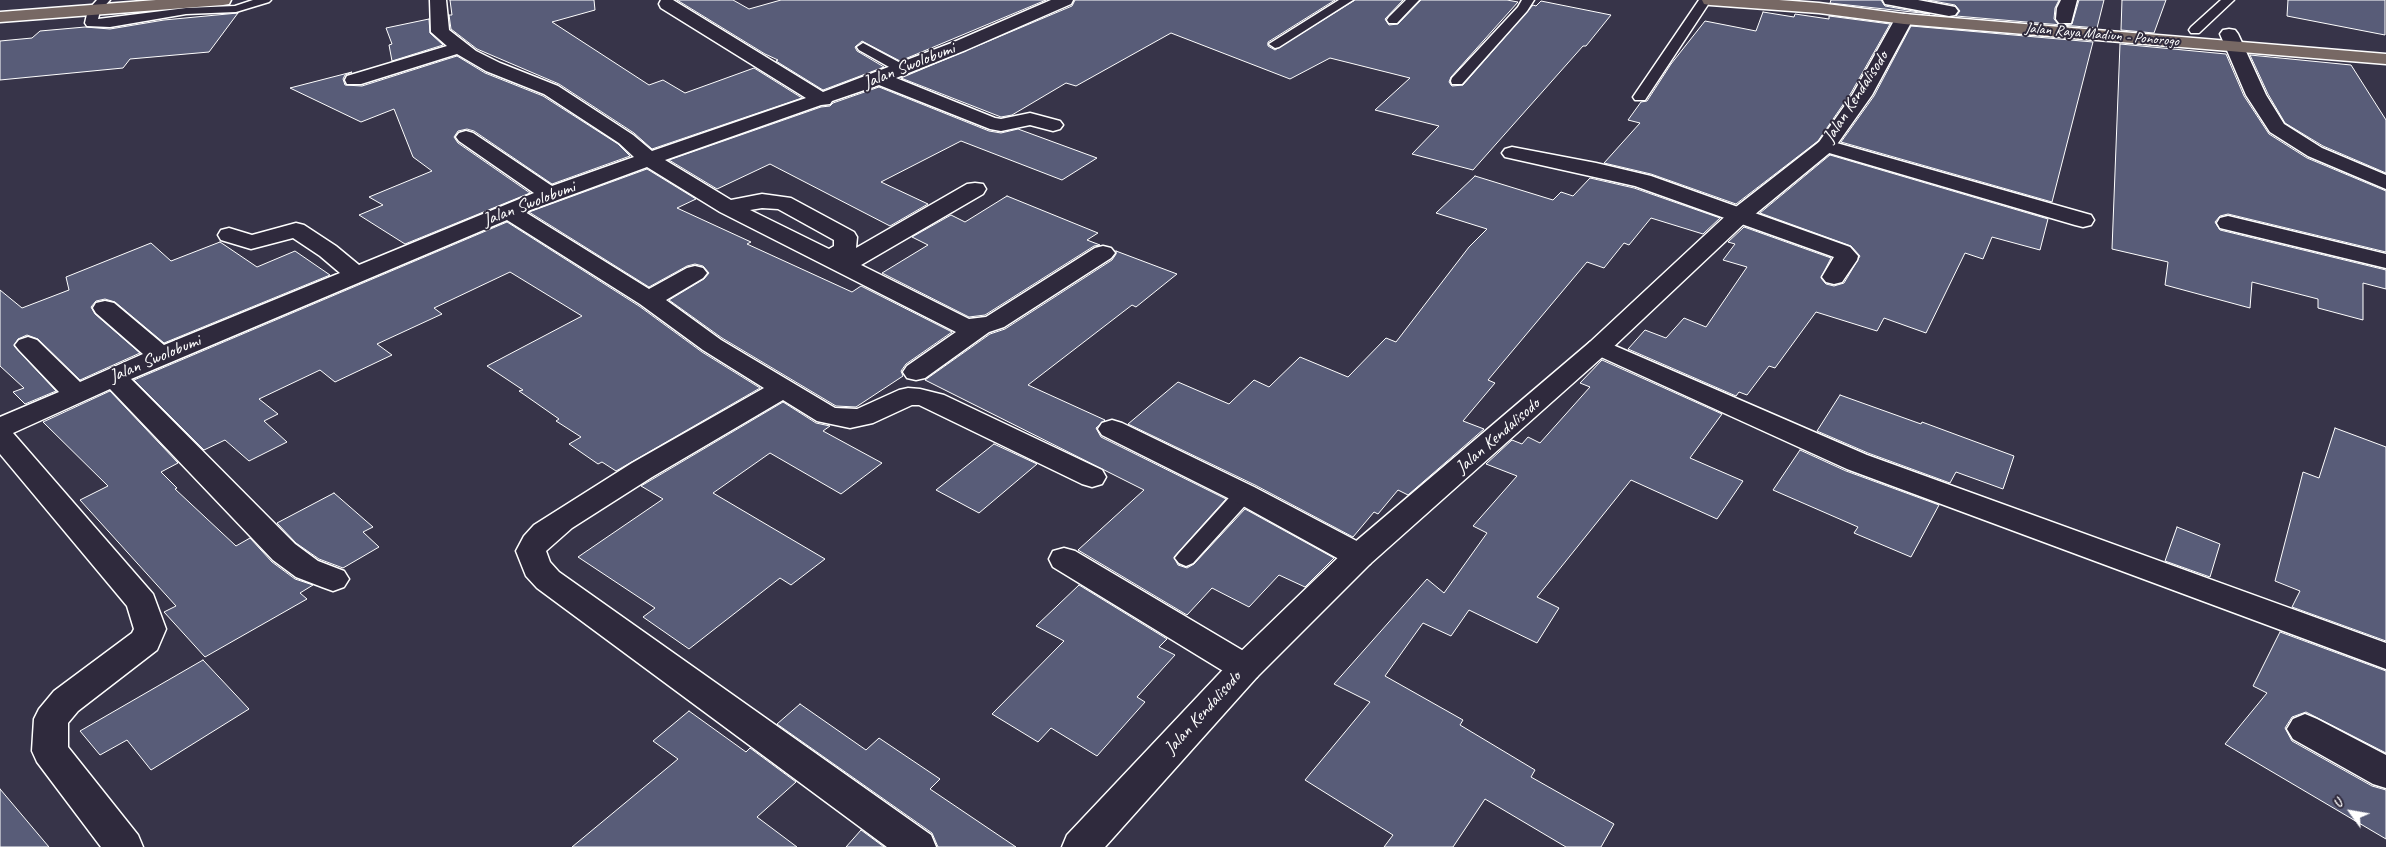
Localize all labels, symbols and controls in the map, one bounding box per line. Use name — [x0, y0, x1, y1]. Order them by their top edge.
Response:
street label: Jalan Raya Madiun - Ponorogo — [2024, 19, 2180, 51]
street label: Jalan Swolobumi — [860, 38, 958, 94]
street label: Jalan Kendalisodo — [1818, 47, 1894, 147]
street label: Jalan Swolobumi — [480, 177, 578, 231]
street label: Jalan Swolobumi — [106, 330, 204, 388]
street label: Jalan Kendalisodo — [1451, 393, 1545, 479]
street label: Jalan Kendalisodo — [1160, 667, 1246, 759]
north arrow — [2326, 787, 2376, 837]
text: U — [2329, 796, 2347, 811]

